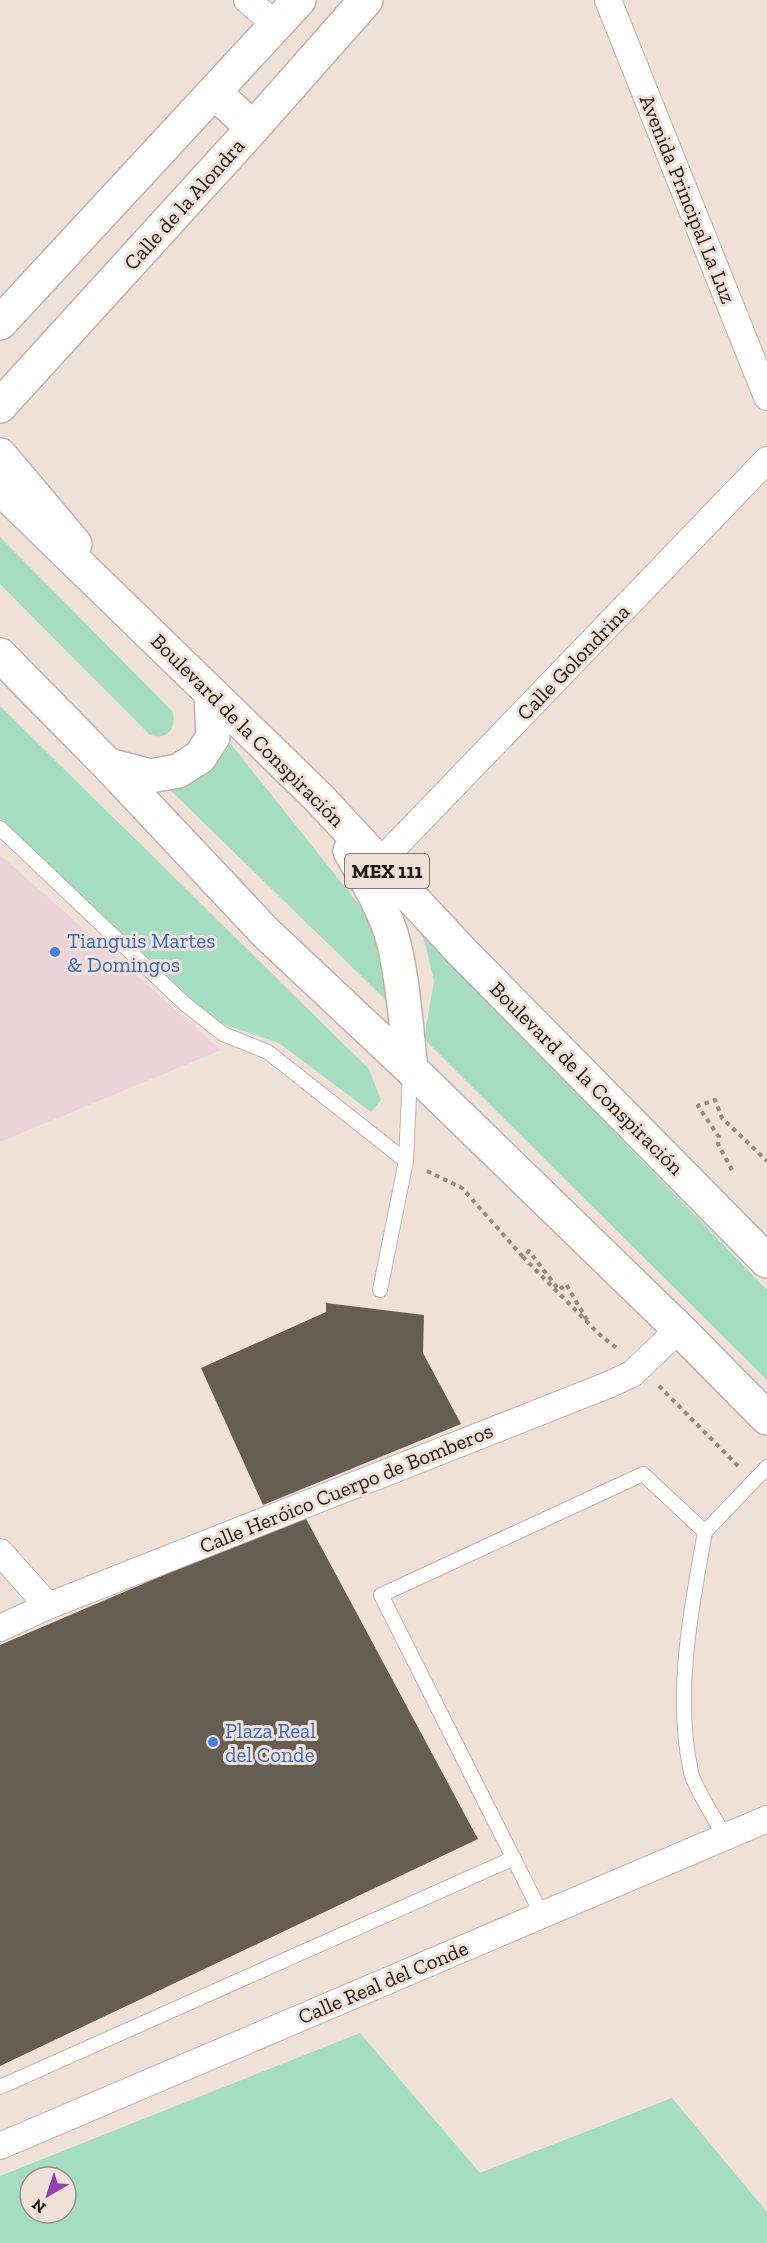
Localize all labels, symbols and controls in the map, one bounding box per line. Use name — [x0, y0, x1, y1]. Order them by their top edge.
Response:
street label: Avenida Principal La Luz — [635, 91, 741, 307]
street label: Calle de la Alondra — [118, 133, 250, 275]
street label: Calle Golondrina — [511, 599, 635, 725]
street label: Boulevard de la Conspiración — [146, 628, 350, 832]
road number: MEX 111 — [345, 854, 429, 888]
place label: Tianguis Martes & Domingos — [67, 928, 215, 977]
marker: Tianguis Martes & Domingos — [48, 945, 62, 959]
street label: Boulevard de la Conspiración — [485, 976, 689, 1180]
street label: Calle Heróico Cuerpo de Bomberos — [196, 1418, 496, 1558]
place label: Plaza Real del Conde — [225, 1718, 316, 1767]
marker: Plaza Real del Conde — [206, 1735, 220, 1749]
street label: Calle Real del Conde — [294, 1935, 472, 2029]
north arrow — [18, 2165, 78, 2225]
text: N — [28, 2195, 50, 2217]

